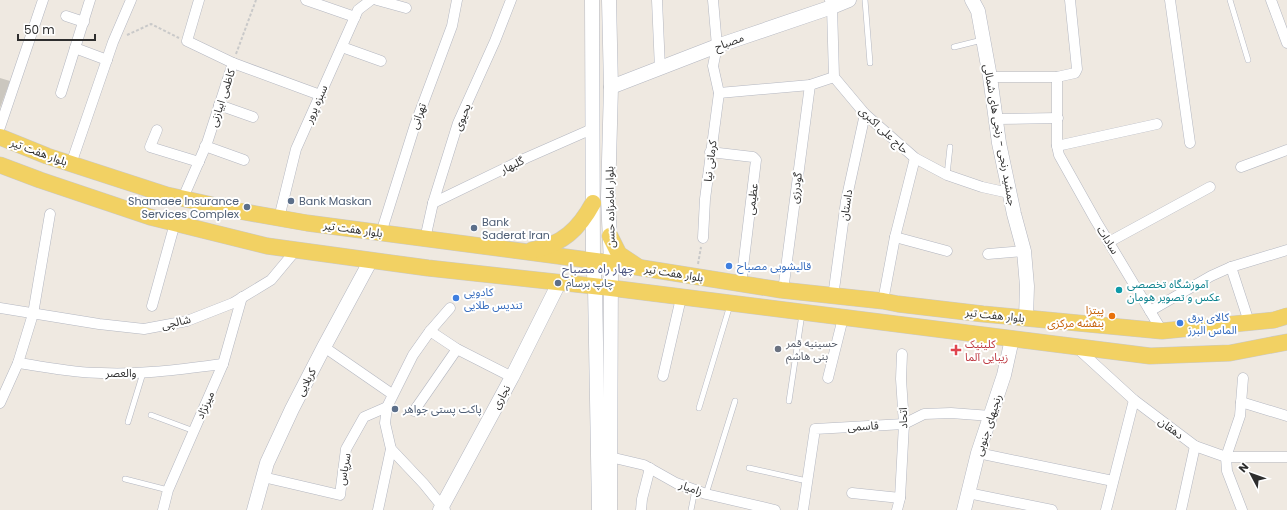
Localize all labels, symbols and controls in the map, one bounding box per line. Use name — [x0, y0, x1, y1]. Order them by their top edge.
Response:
scale bar — [18, 16, 95, 42]
text: 50 m — [24, 21, 55, 38]
street label: مصباح — [712, 29, 746, 55]
street label: جمشید رنجی - رنجی های شمالی — [980, 63, 1020, 208]
street label: کاظمی ابیازنی — [205, 66, 239, 129]
street label: سبزه پرور — [300, 82, 332, 127]
street label: تهرانی — [406, 101, 430, 131]
street label: یحیوی — [449, 101, 475, 133]
street label: حاج علی اکبری — [855, 103, 913, 158]
street label: بلوار هفت تیر — [7, 134, 70, 170]
street label: کرمانی نیا — [700, 139, 721, 183]
street label: گلبهار — [497, 152, 527, 178]
street label: بلوار امامزاده حسن — [601, 166, 619, 248]
street label: گودرزی — [786, 171, 806, 205]
street label: عظیمی — [742, 182, 762, 216]
street label: داستان — [836, 188, 856, 222]
place label: Shamaee Insurance Services Complex — [128, 193, 240, 222]
place label: Bank Maskan — [299, 193, 372, 209]
marker: Bank Maskan — [286, 196, 296, 206]
marker: Shamaee Insurance Services Complex — [242, 202, 252, 212]
place label: Bank Saderat Iran — [482, 214, 550, 243]
street label: بلوار هفت تیر — [321, 217, 384, 241]
marker: Bank Saderat Iran — [469, 223, 479, 233]
street label: سادات — [1093, 223, 1123, 258]
place label: قالیشویی مصباح — [737, 258, 811, 274]
district label: چهار راه مصباح — [562, 260, 634, 278]
street label: بلوار هفت تیر — [642, 260, 705, 286]
marker: قالیشویی مصباح — [724, 261, 734, 271]
place label: چاپ برسام — [566, 275, 614, 291]
place label: آموزشگاه تخصصی عکس و تصویر هومان — [1127, 276, 1221, 305]
marker: چاپ برسام — [553, 278, 563, 288]
place label: کادویی تندیس طلایی — [464, 284, 523, 313]
marker: آموزشگاه تخصصی عکس و تصویر هومان — [1114, 285, 1124, 295]
marker: کادویی تندیس طلایی — [451, 293, 461, 303]
place label: پیتزا بنفشه مرکزی — [1047, 302, 1104, 331]
street label: بلوار هفت تیر — [964, 304, 1025, 326]
place label: کالای برق الماس البرز — [1187, 309, 1237, 338]
street label: شالچی — [160, 311, 193, 333]
marker: پیتزا بنفشه مرکزی — [1107, 311, 1117, 321]
marker: کالای برق الماس البرز — [1175, 318, 1185, 328]
place label: حسینیه قمر بنی هاشم — [785, 335, 838, 365]
place label: کلینیک زیبایی آلما — [965, 336, 1008, 365]
marker: حسینیه قمر بنی هاشم — [773, 344, 783, 354]
marker: کلینیک زیبایی آلما — [950, 344, 962, 356]
street label: والعصر — [105, 365, 137, 381]
street label: کربلایی — [292, 365, 320, 399]
street label: نجاری — [488, 382, 514, 412]
street label: میرنژاد — [192, 388, 218, 421]
street label: رنجیهای جنوبی — [970, 392, 1006, 458]
place label: پاکت پستی جواهر — [402, 401, 482, 417]
marker: پاکت پستی جواهر — [390, 404, 400, 414]
street label: اتحاد — [895, 407, 911, 429]
street label: دهقان — [1155, 413, 1187, 443]
street label: قاسمی — [847, 417, 879, 435]
street label: سرپاس — [333, 451, 355, 486]
north arrow — [1231, 454, 1271, 494]
text: N — [1235, 459, 1252, 476]
street label: زامیار — [676, 476, 705, 500]

